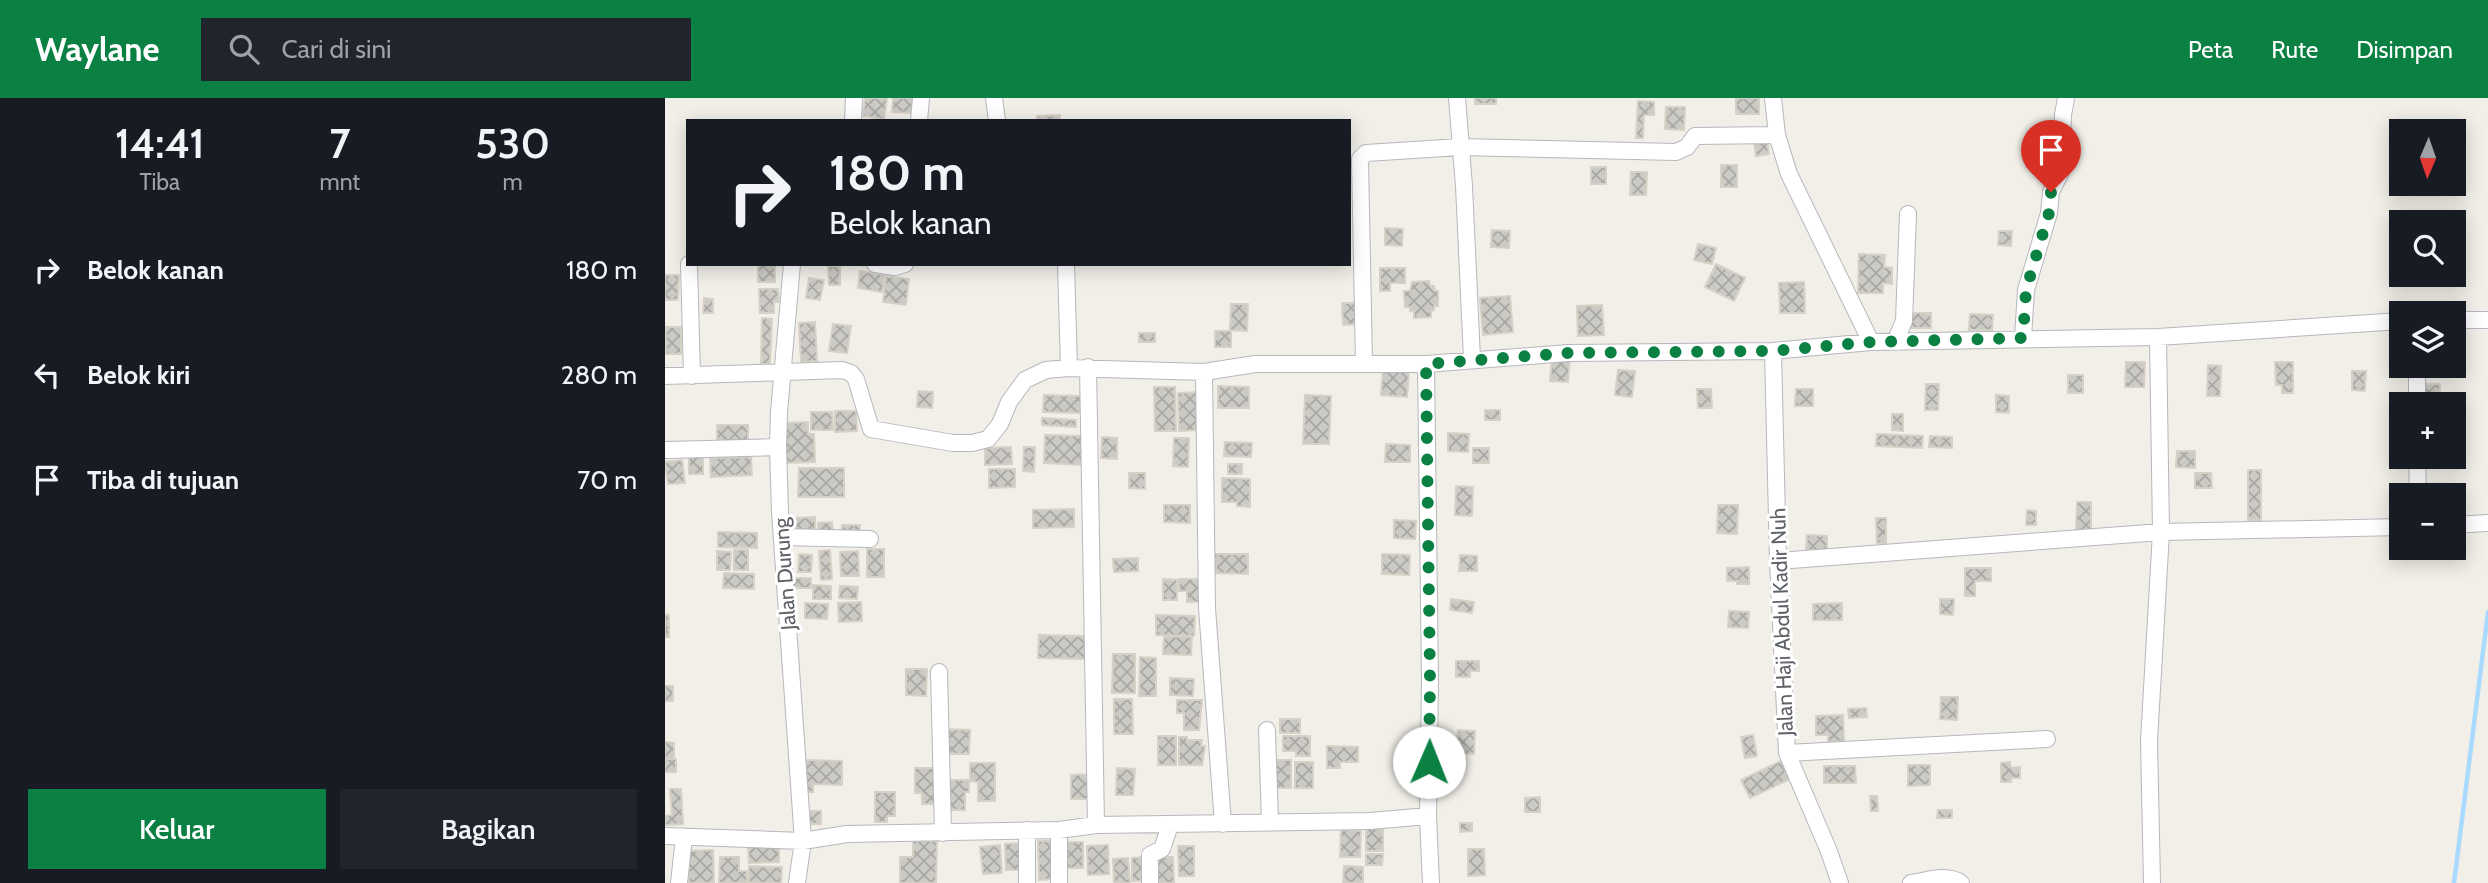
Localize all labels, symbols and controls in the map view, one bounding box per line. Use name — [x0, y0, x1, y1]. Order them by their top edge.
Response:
search box — [201, 18, 691, 81]
text: Waylane — [35, 29, 159, 69]
icon: search — [225, 30, 263, 68]
text: Cari di sini — [281, 33, 392, 65]
text: Peta — [2188, 35, 2233, 64]
text: Rute — [2271, 35, 2318, 64]
text: Disimpan — [2356, 35, 2453, 64]
text: 14:41 — [115, 117, 204, 169]
text: 7 — [329, 117, 350, 169]
text: 530 — [475, 117, 550, 169]
north arrow — [2389, 119, 2466, 196]
map controls — [2389, 119, 2466, 560]
pin — [2021, 120, 2081, 192]
icon: arrive — [2032, 131, 2070, 169]
text: 180 m — [829, 143, 965, 202]
icon: right — [714, 147, 805, 238]
text: Tiba — [139, 168, 180, 196]
text: mnt — [320, 168, 360, 196]
text: m — [502, 168, 523, 196]
text: Belok kanan — [829, 203, 992, 242]
button: search — [2389, 210, 2466, 287]
icon: right — [28, 251, 66, 289]
text: Belok kanan — [87, 254, 224, 286]
text: 180 m — [566, 254, 637, 286]
button: layers — [2389, 301, 2466, 378]
icon: left — [28, 356, 66, 394]
text: Belok kiri — [87, 359, 190, 391]
text: 280 m — [561, 359, 637, 391]
button: + — [2389, 392, 2466, 469]
icon: arrive — [28, 461, 66, 499]
text: Tiba di tujuan — [87, 464, 239, 496]
text: 70 m — [577, 464, 637, 496]
button: − — [2389, 483, 2466, 560]
street label: Jalan Haji Abdul Kadir Nuh — [1765, 507, 1799, 738]
street label: Jalan Durung — [768, 516, 801, 632]
position arrow — [1392, 725, 1466, 799]
button: Keluar — [28, 789, 326, 869]
button: Bagikan — [340, 789, 637, 869]

